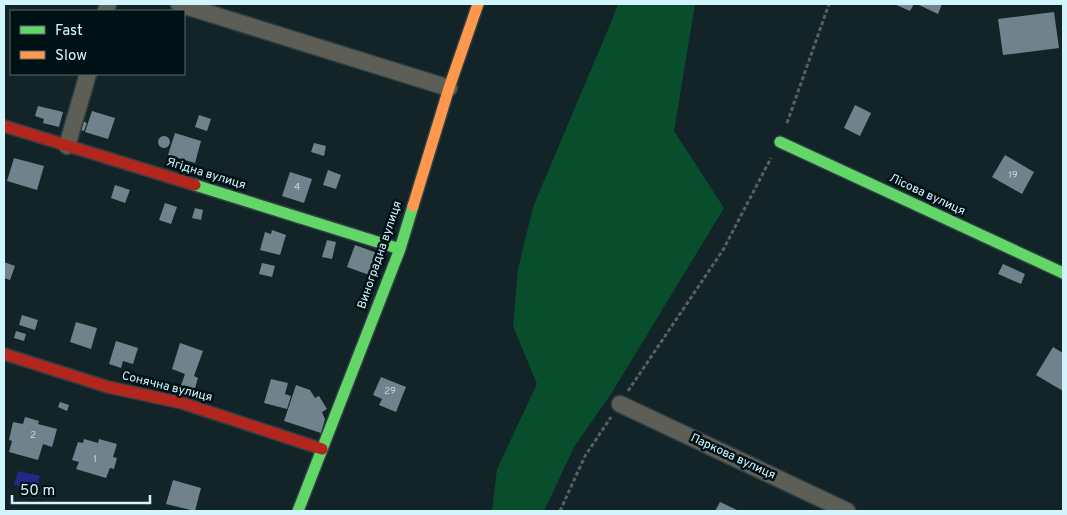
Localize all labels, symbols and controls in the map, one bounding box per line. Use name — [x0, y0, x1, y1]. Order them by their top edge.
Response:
legend — [10, 10, 185, 75]
text: Fast — [55, 22, 83, 41]
text: Slow — [55, 47, 87, 66]
street label: Ягідна вулиця — [164, 154, 248, 194]
house number: 19 — [1008, 169, 1018, 182]
street label: Лісова вулиця — [886, 170, 968, 220]
house number: 4 — [294, 181, 300, 194]
street label: Виноградна вулиця — [354, 199, 406, 311]
street label: Сонячна вулиця — [120, 368, 214, 406]
house number: 29 — [384, 385, 396, 398]
house number: 2 — [30, 429, 36, 442]
street label: Паркова вулиця — [688, 430, 778, 484]
house number: 1 — [93, 453, 97, 466]
scale bar — [12, 472, 150, 504]
text: 50 m — [20, 482, 55, 501]

